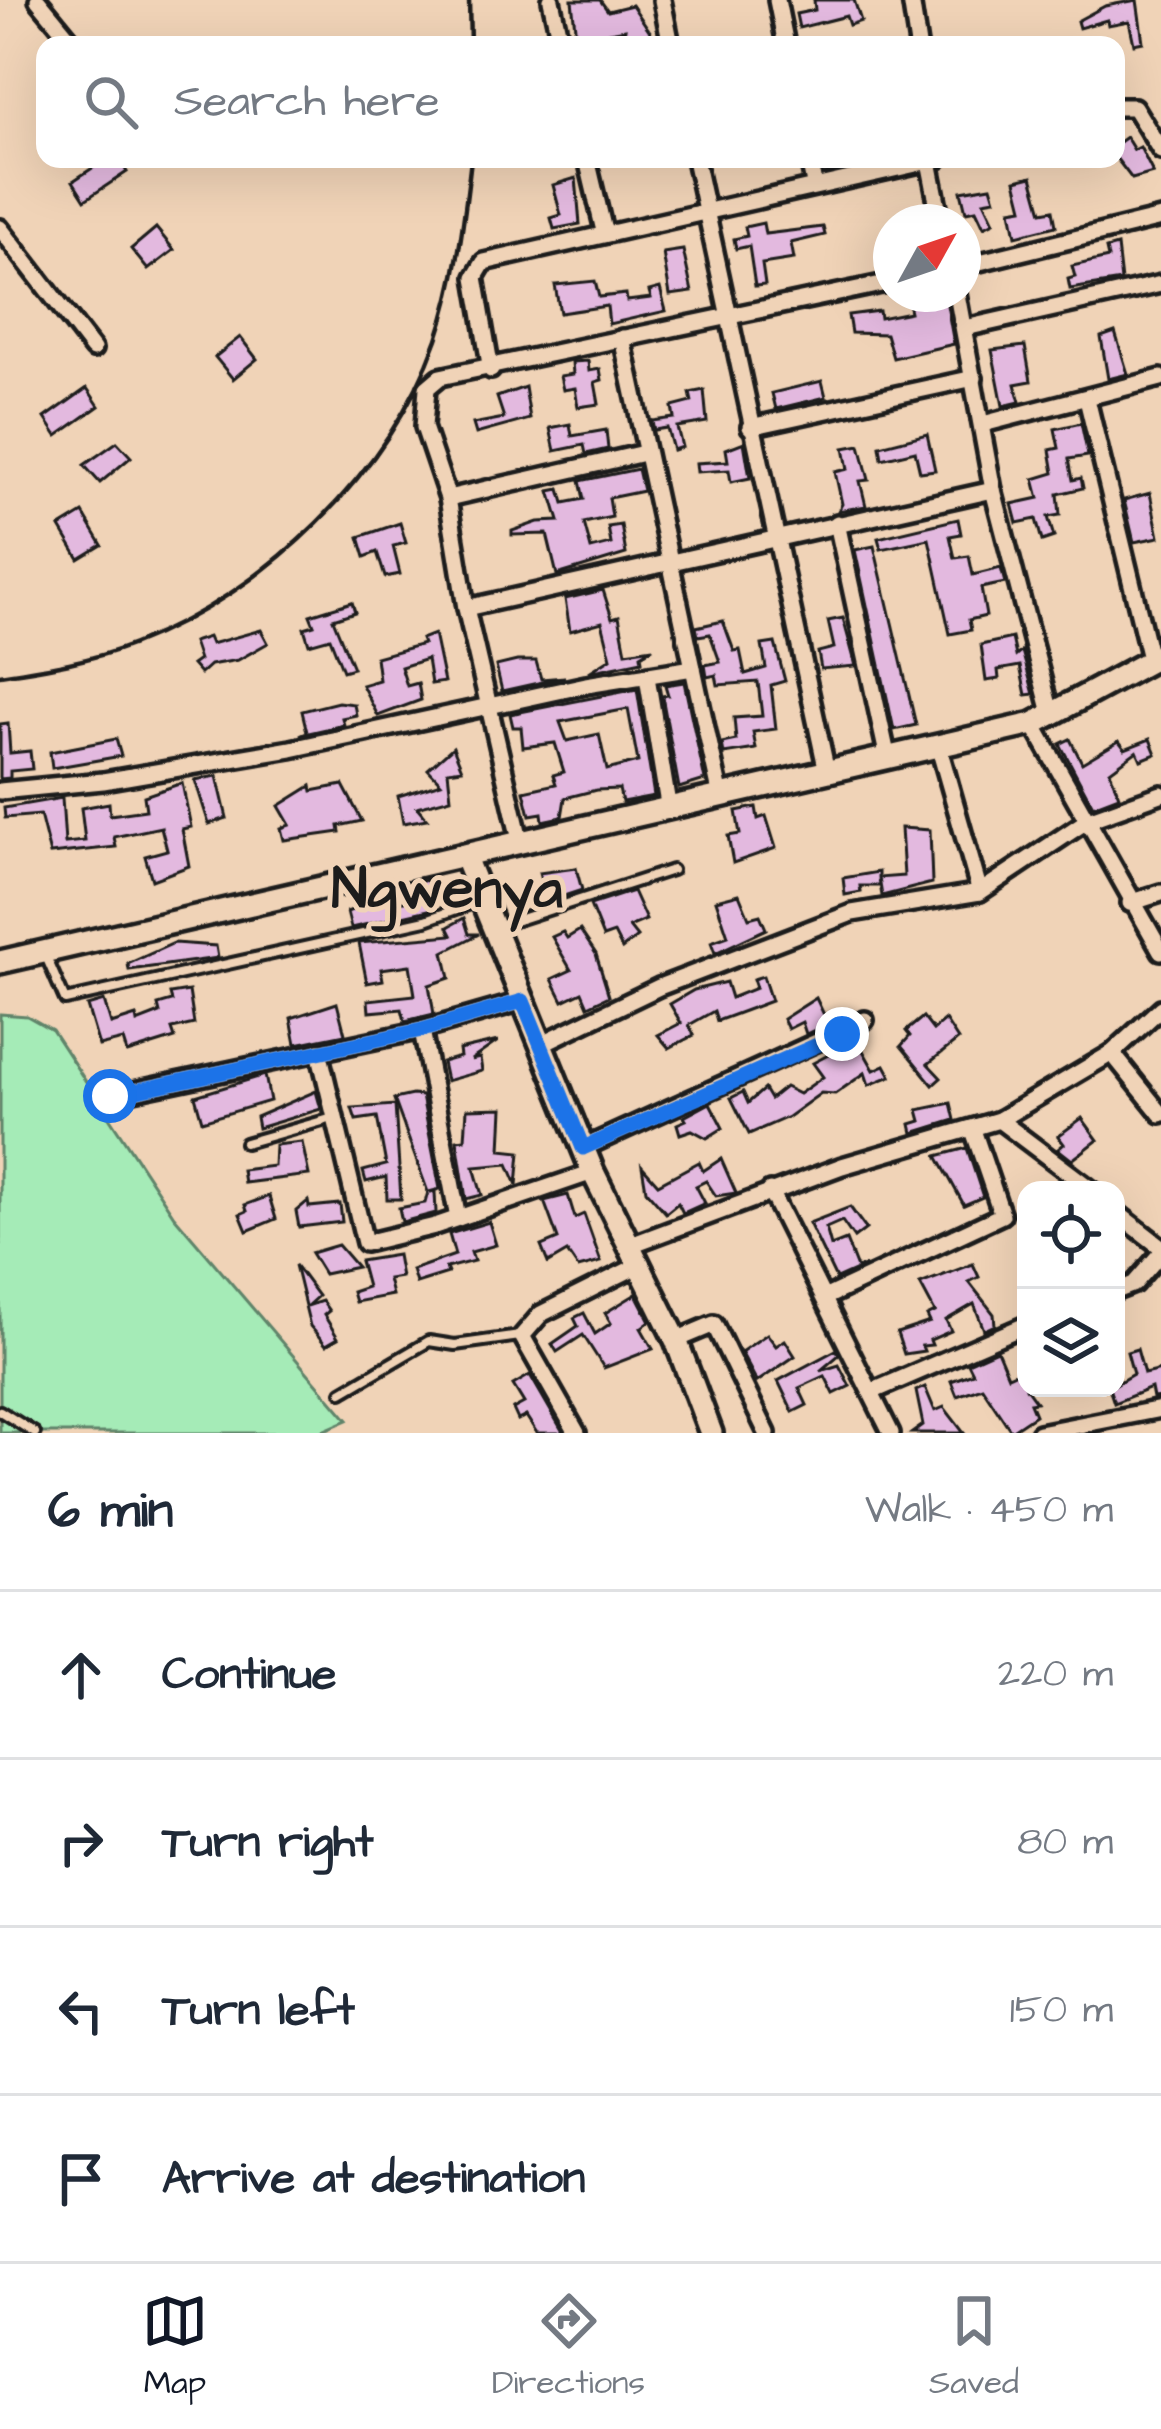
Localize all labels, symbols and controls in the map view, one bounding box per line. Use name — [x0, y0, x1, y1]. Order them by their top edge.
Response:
search box — [36, 36, 1125, 168]
icon: search — [78, 69, 144, 135]
text: Search here — [174, 71, 440, 133]
north arrow — [873, 204, 981, 312]
district label: Ngwenya — [332, 851, 563, 932]
route end — [815, 1007, 869, 1061]
route start — [83, 1069, 137, 1123]
map controls — [1017, 1181, 1125, 1397]
button: locate — [1017, 1181, 1125, 1289]
button: layers — [1017, 1289, 1125, 1397]
text: 6 min — [48, 1476, 173, 1547]
text: Walk · 450 m — [865, 1484, 1113, 1538]
icon: ahead — [48, 1642, 114, 1708]
text: Continue — [162, 1644, 336, 1706]
text: 220 m — [998, 1648, 1113, 1702]
icon: right — [48, 1810, 114, 1876]
text: Turn right — [162, 1812, 374, 1874]
text: 80 m — [1017, 1816, 1113, 1870]
icon: left — [48, 1978, 114, 2044]
text: Turn left — [162, 1980, 355, 2042]
text: 150 m — [1010, 1984, 1113, 2038]
icon: arrive — [48, 2146, 114, 2212]
text: Arrive at destination — [162, 2148, 585, 2210]
tab: Map — [142, 2288, 208, 2406]
tab: Directions — [492, 2288, 645, 2406]
tab: Saved — [929, 2288, 1019, 2406]

